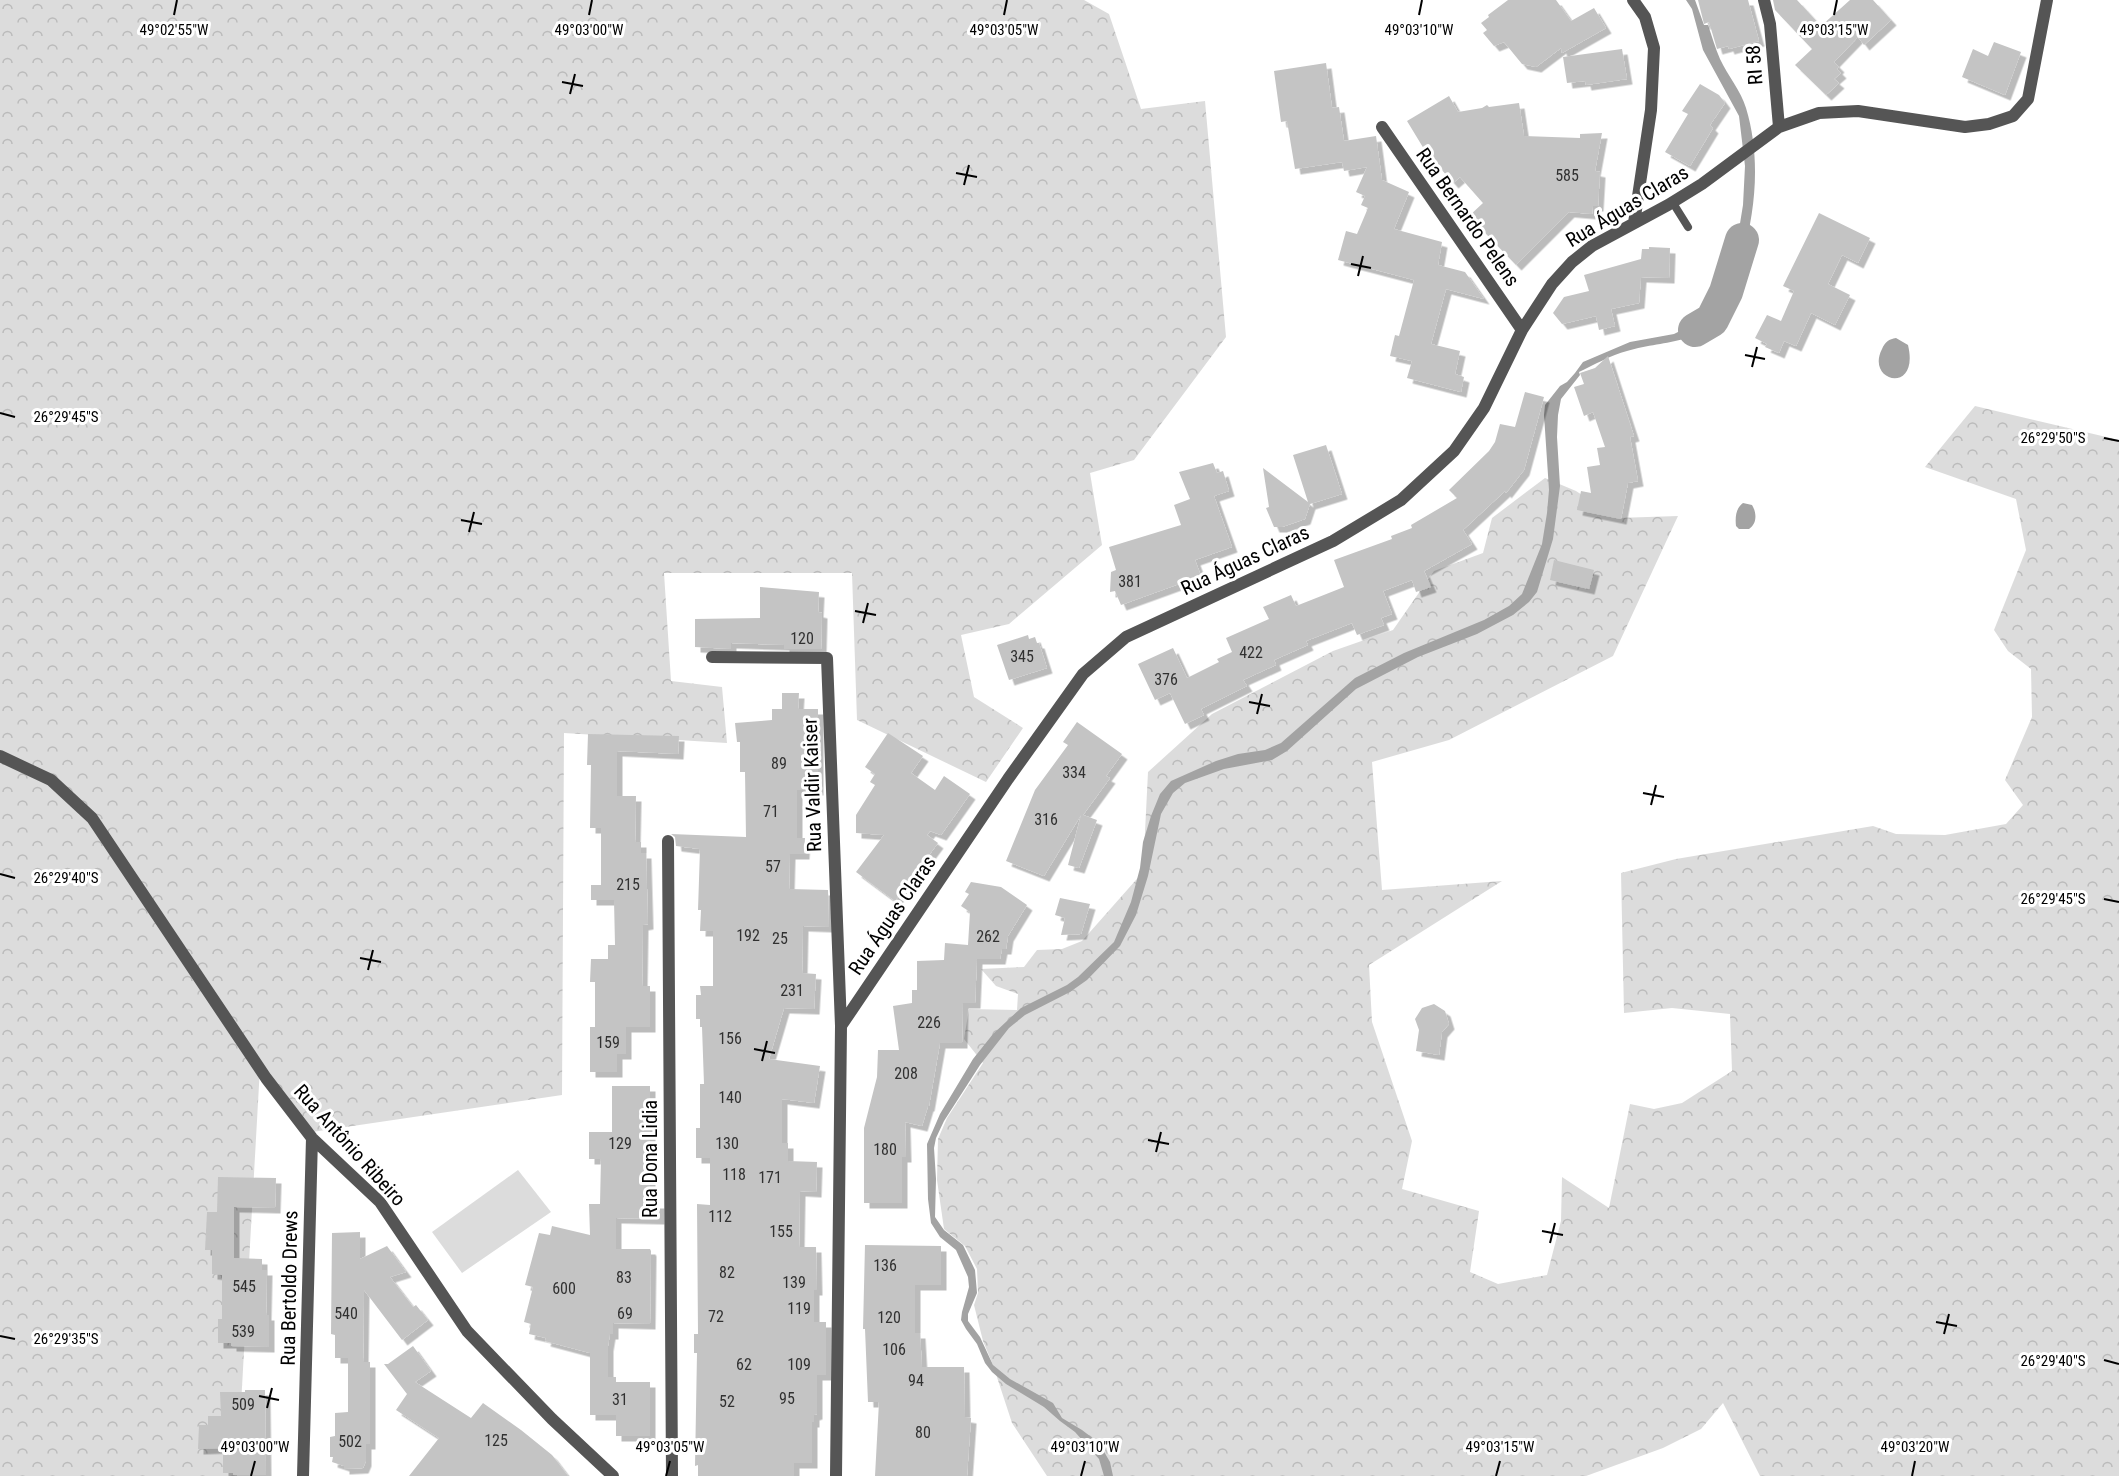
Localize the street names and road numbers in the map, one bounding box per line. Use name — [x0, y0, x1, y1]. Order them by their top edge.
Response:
street label: RI 58 — [1741, 44, 1767, 86]
street label: Rua Bernardo Pelens — [1411, 143, 1525, 291]
street label: Rua Águas Claras — [1561, 160, 1693, 252]
street label: Rua Águas Claras — [1177, 520, 1313, 600]
street label: Rua Valdir Kaiser — [798, 717, 826, 853]
street label: Rua Águas Claras — [843, 851, 941, 979]
street label: Rua Antônio Ribeiro — [289, 1079, 411, 1211]
street label: Rua Dona Lidia — [638, 1100, 662, 1218]
street label: Rua Bertoldo Drews — [276, 1210, 302, 1366]

